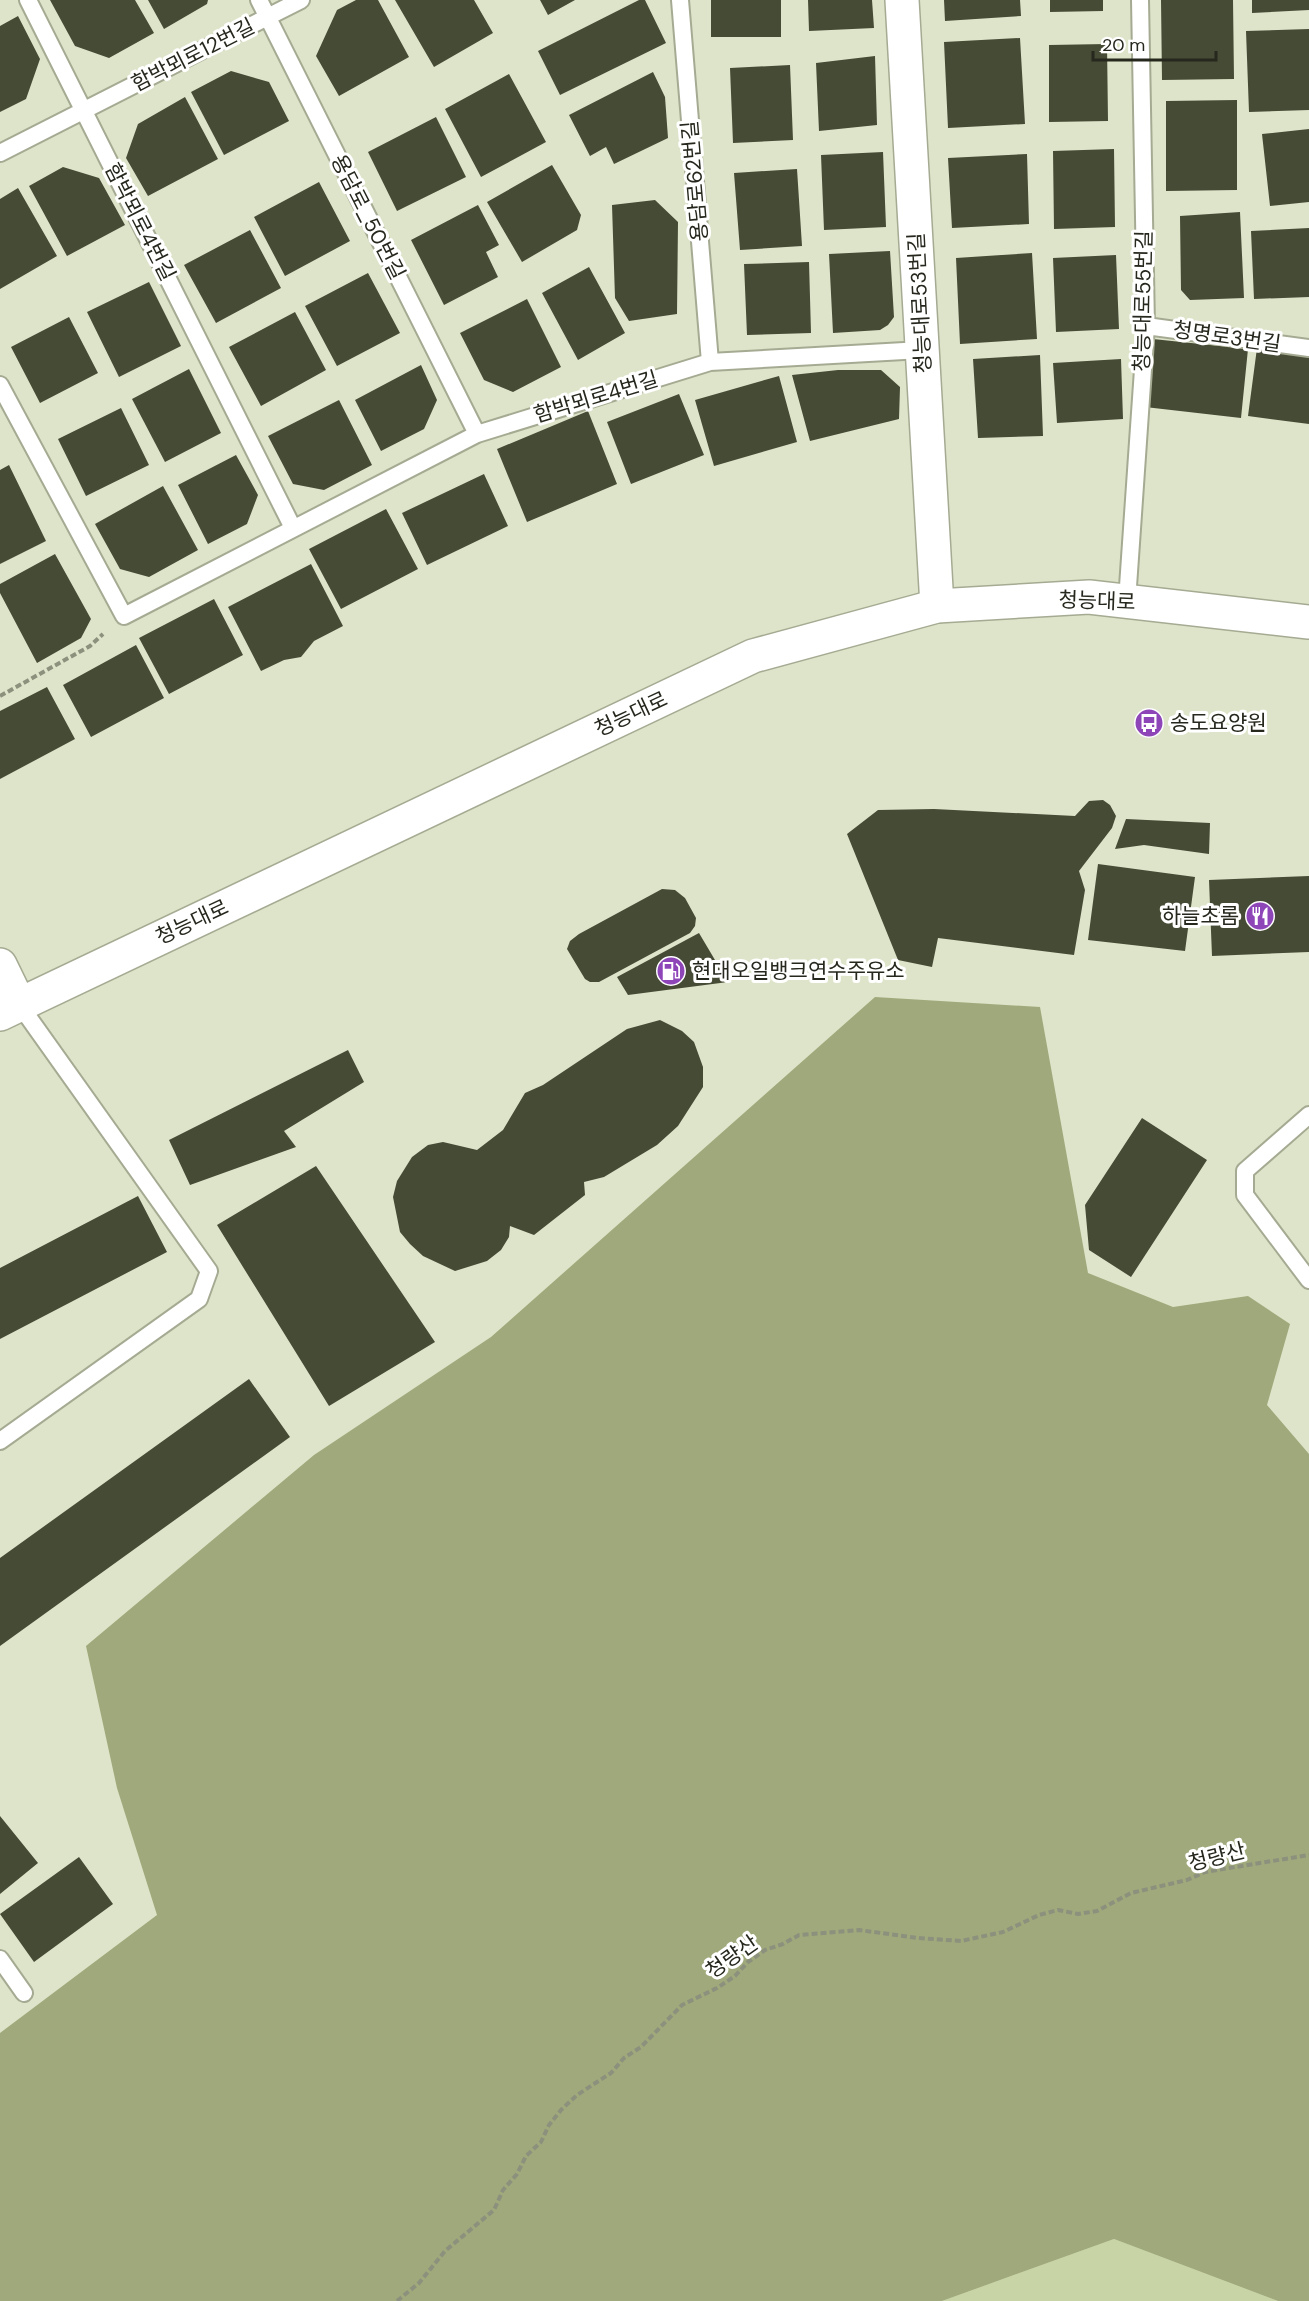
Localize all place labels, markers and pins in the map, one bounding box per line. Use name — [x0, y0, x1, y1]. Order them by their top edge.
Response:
bus stop icon: 송도요양원 — [1133, 707, 1165, 739]
place label: 송도요양원 — [1170, 709, 1267, 737]
restaurant icon: 하늘초롬 — [1244, 900, 1276, 932]
place label: 하늘초롬 — [1162, 902, 1239, 930]
fuel station icon: 현대오일뱅크연수주유소 — [655, 955, 687, 987]
place label: 현대오일뱅크연수주유소 — [692, 957, 905, 985]

